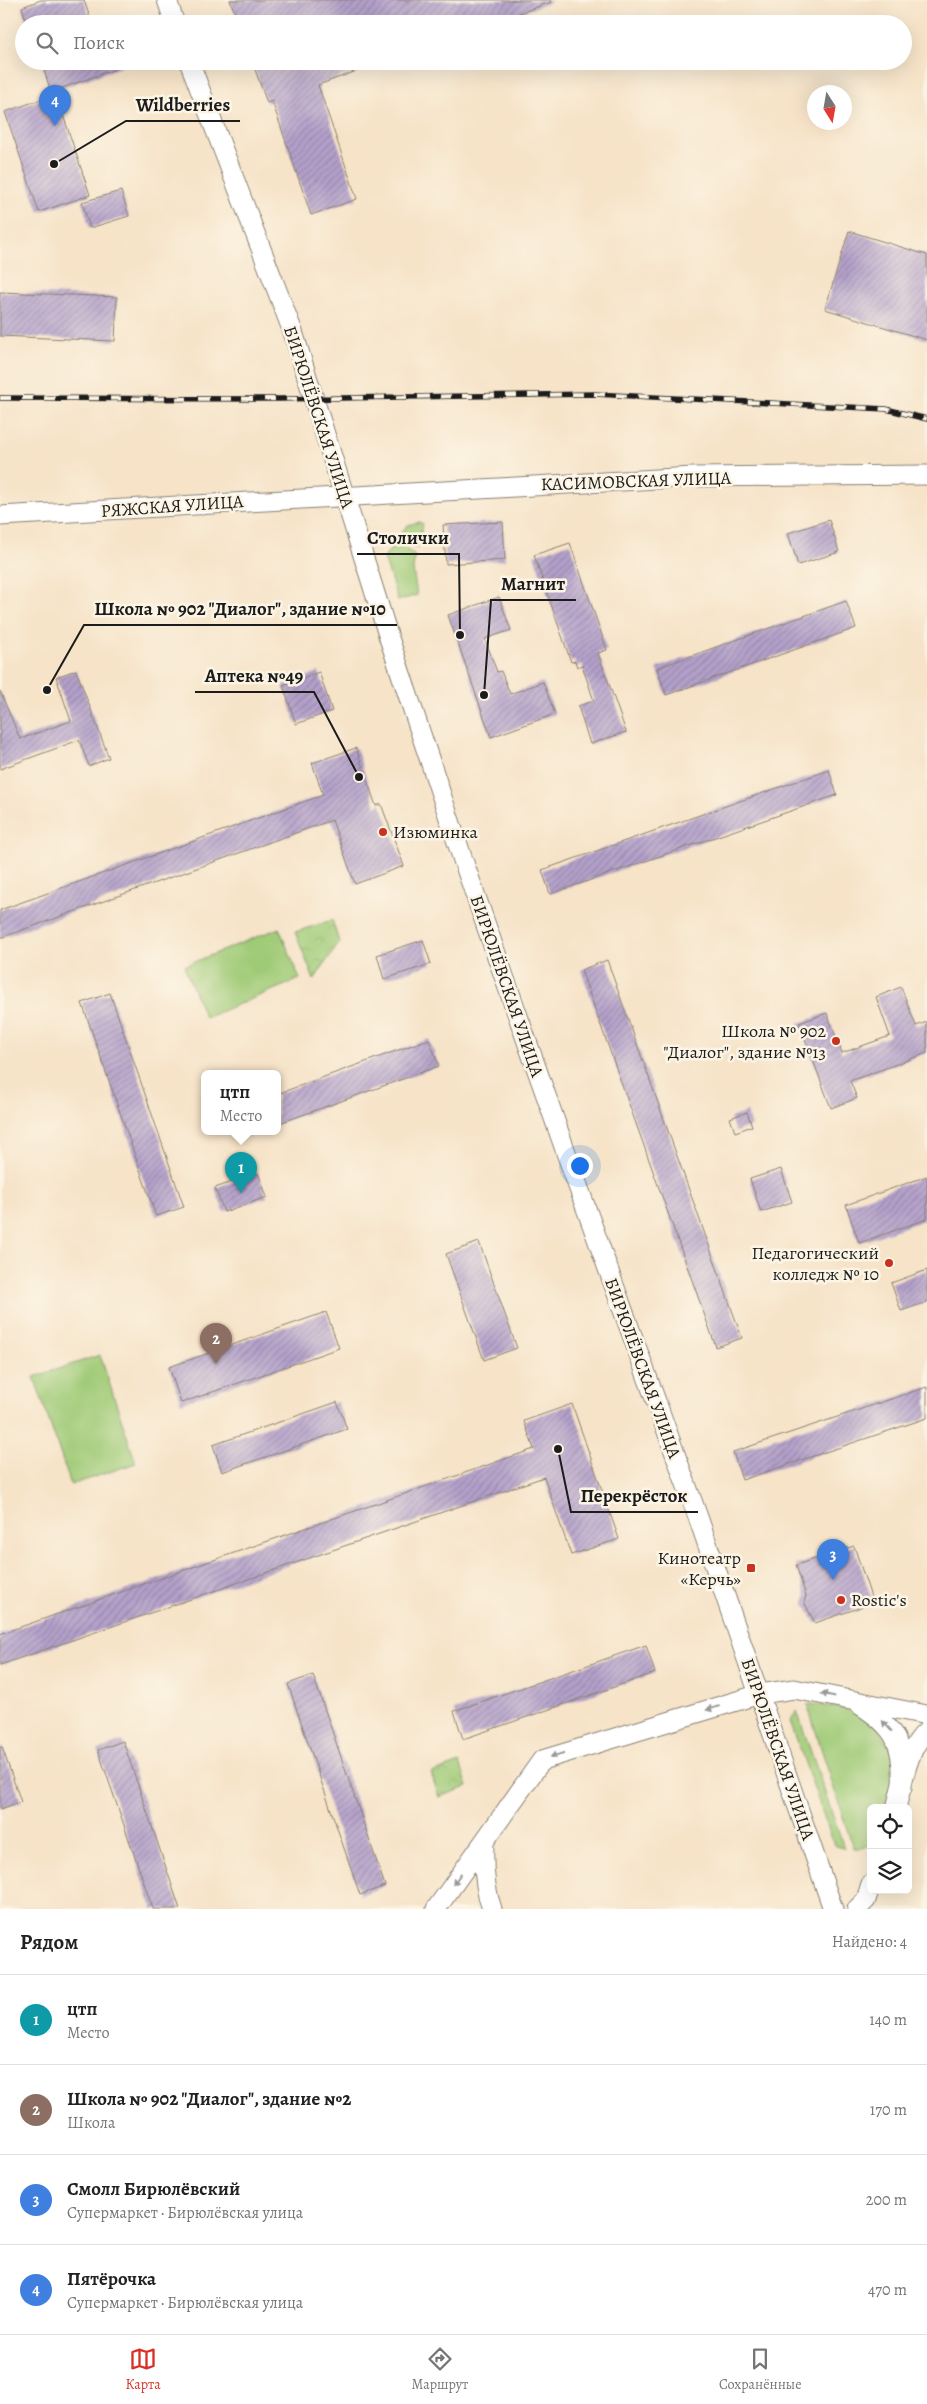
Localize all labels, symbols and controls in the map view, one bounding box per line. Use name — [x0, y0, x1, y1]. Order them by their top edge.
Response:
search box — [15, 15, 912, 70]
icon: search — [33, 29, 61, 57]
text: Поиск — [73, 30, 125, 56]
pin: 4 — [39, 85, 71, 126]
north arrow — [807, 85, 852, 130]
callout: Wildberries — [126, 87, 240, 121]
text: Wildberries — [135, 92, 230, 118]
street label: БИРЮЛЁВСКАЯ УЛИЦА — [278, 323, 360, 512]
street label: КАСИМОВСКАЯ УЛИЦА — [540, 466, 732, 496]
street label: РЯЖСКАЯ УЛИЦА — [100, 489, 245, 523]
callout: Столички — [357, 520, 459, 554]
text: Столички — [367, 525, 449, 551]
callout: Магнит — [491, 566, 576, 600]
text: Магнит — [501, 571, 565, 597]
callout: Школа № 902 "Диалог", здание №10 — [84, 591, 397, 625]
text: Школа № 902 "Диалог", здание №10 — [94, 596, 386, 622]
callout: Аптека №49 — [195, 658, 314, 692]
text: Аптека №49 — [204, 663, 303, 689]
place label: Изюминка — [393, 820, 479, 844]
marker: Изюминка — [377, 826, 389, 838]
street label: БИРЮЛЁВСКАЯ УЛИЦА — [465, 892, 550, 1080]
place label: Школа № 902 "Диалог", здание №13 — [663, 1019, 826, 1064]
marker: Школа № 902 "Диалог", здание №13 — [830, 1035, 842, 1047]
popup — [201, 1070, 281, 1135]
text: цтп — [220, 1079, 250, 1105]
text: Место — [220, 1105, 262, 1127]
pin: 1 — [225, 1152, 257, 1193]
your location — [567, 1153, 593, 1179]
place label: Педагогический колледж № 10 — [752, 1241, 879, 1286]
marker: Педагогический колледж № 10 — [883, 1257, 895, 1269]
street label: БИРЮЛЁВСКАЯ УЛИЦА — [599, 1274, 687, 1462]
pin: 2 — [200, 1323, 232, 1364]
callout: Перекрёсток — [571, 1478, 698, 1512]
text: Перекрёсток — [580, 1483, 688, 1509]
pin: 3 — [817, 1539, 849, 1580]
place label: Кинотеатр «Керчь» — [657, 1546, 741, 1591]
marker: Кинотеатр «Керчь» — [745, 1562, 757, 1574]
place label: Rostic's — [851, 1588, 907, 1612]
marker: Rostic's — [835, 1594, 847, 1606]
street label: БИРЮЛЁВСКАЯ УЛИЦА — [736, 1655, 821, 1843]
one-way arrow — [820, 1691, 835, 1699]
one-way arrow — [705, 1704, 720, 1712]
one-way arrow — [881, 1721, 893, 1733]
one-way arrow — [550, 1752, 565, 1760]
map controls — [867, 1804, 912, 1894]
button: locate — [867, 1804, 912, 1849]
button: layers — [867, 1849, 912, 1894]
one-way arrow — [452, 1872, 462, 1886]
text: Рядом — [20, 1928, 78, 1956]
text: Найдено: 4 — [832, 1931, 907, 1953]
text: цтп — [67, 1996, 97, 2022]
text: 1 — [33, 2009, 39, 2031]
text: 140 m — [869, 2009, 907, 2031]
text: Место — [67, 2022, 110, 2044]
text: Школа № 902 "Диалог", здание №2 — [67, 2086, 351, 2112]
text: 2 — [32, 2099, 40, 2121]
text: 170 m — [870, 2099, 907, 2121]
text: Школа — [67, 2112, 115, 2134]
text: Смолл Бирюлёвский — [67, 2176, 240, 2202]
text: 3 — [33, 2189, 39, 2211]
text: 200 m — [866, 2189, 907, 2211]
text: Супермаркет · Бирюлёвская улица — [67, 2202, 303, 2224]
text: Пятёрочка — [67, 2266, 156, 2292]
text: 4 — [32, 2279, 40, 2301]
text: 470 m — [868, 2279, 907, 2301]
text: Супермаркет · Бирюлёвская улица — [67, 2292, 303, 2314]
tab: Карта — [125, 2345, 161, 2394]
tab: Маршрут — [412, 2345, 468, 2394]
tab: Сохранённые — [719, 2345, 802, 2394]

